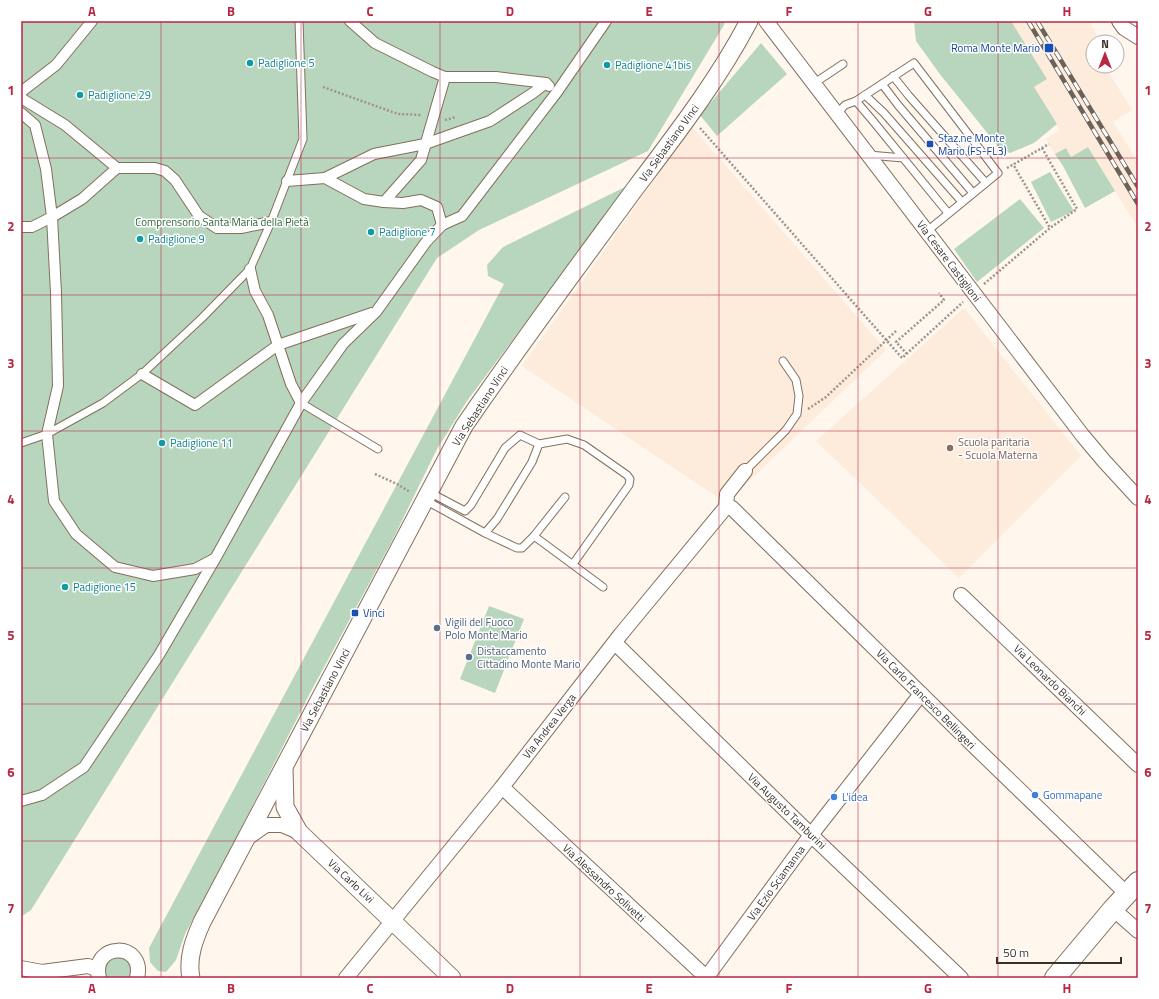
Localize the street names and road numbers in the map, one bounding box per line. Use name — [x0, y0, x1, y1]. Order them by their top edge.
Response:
street label: Via Sebastiano Vinci — [635, 101, 703, 185]
street label: Via Cesare Castiglioni — [913, 217, 985, 305]
street label: Via Sebastiano Vinci — [448, 363, 512, 449]
street label: Via Leonardo Bianchi — [1010, 641, 1090, 719]
street label: Via Sebastiano Vinci — [296, 645, 354, 735]
street label: Via Carlo Francesco Bellingeri — [873, 646, 979, 752]
street label: Via Andrea Verga — [518, 690, 580, 762]
street label: Via Augusto Tamburini — [744, 769, 830, 853]
street label: Via Alessandro Solivetti — [559, 840, 649, 926]
street label: Via Ezio Sciamanna — [743, 842, 809, 924]
street label: Via Carlo Livi — [324, 855, 378, 907]

